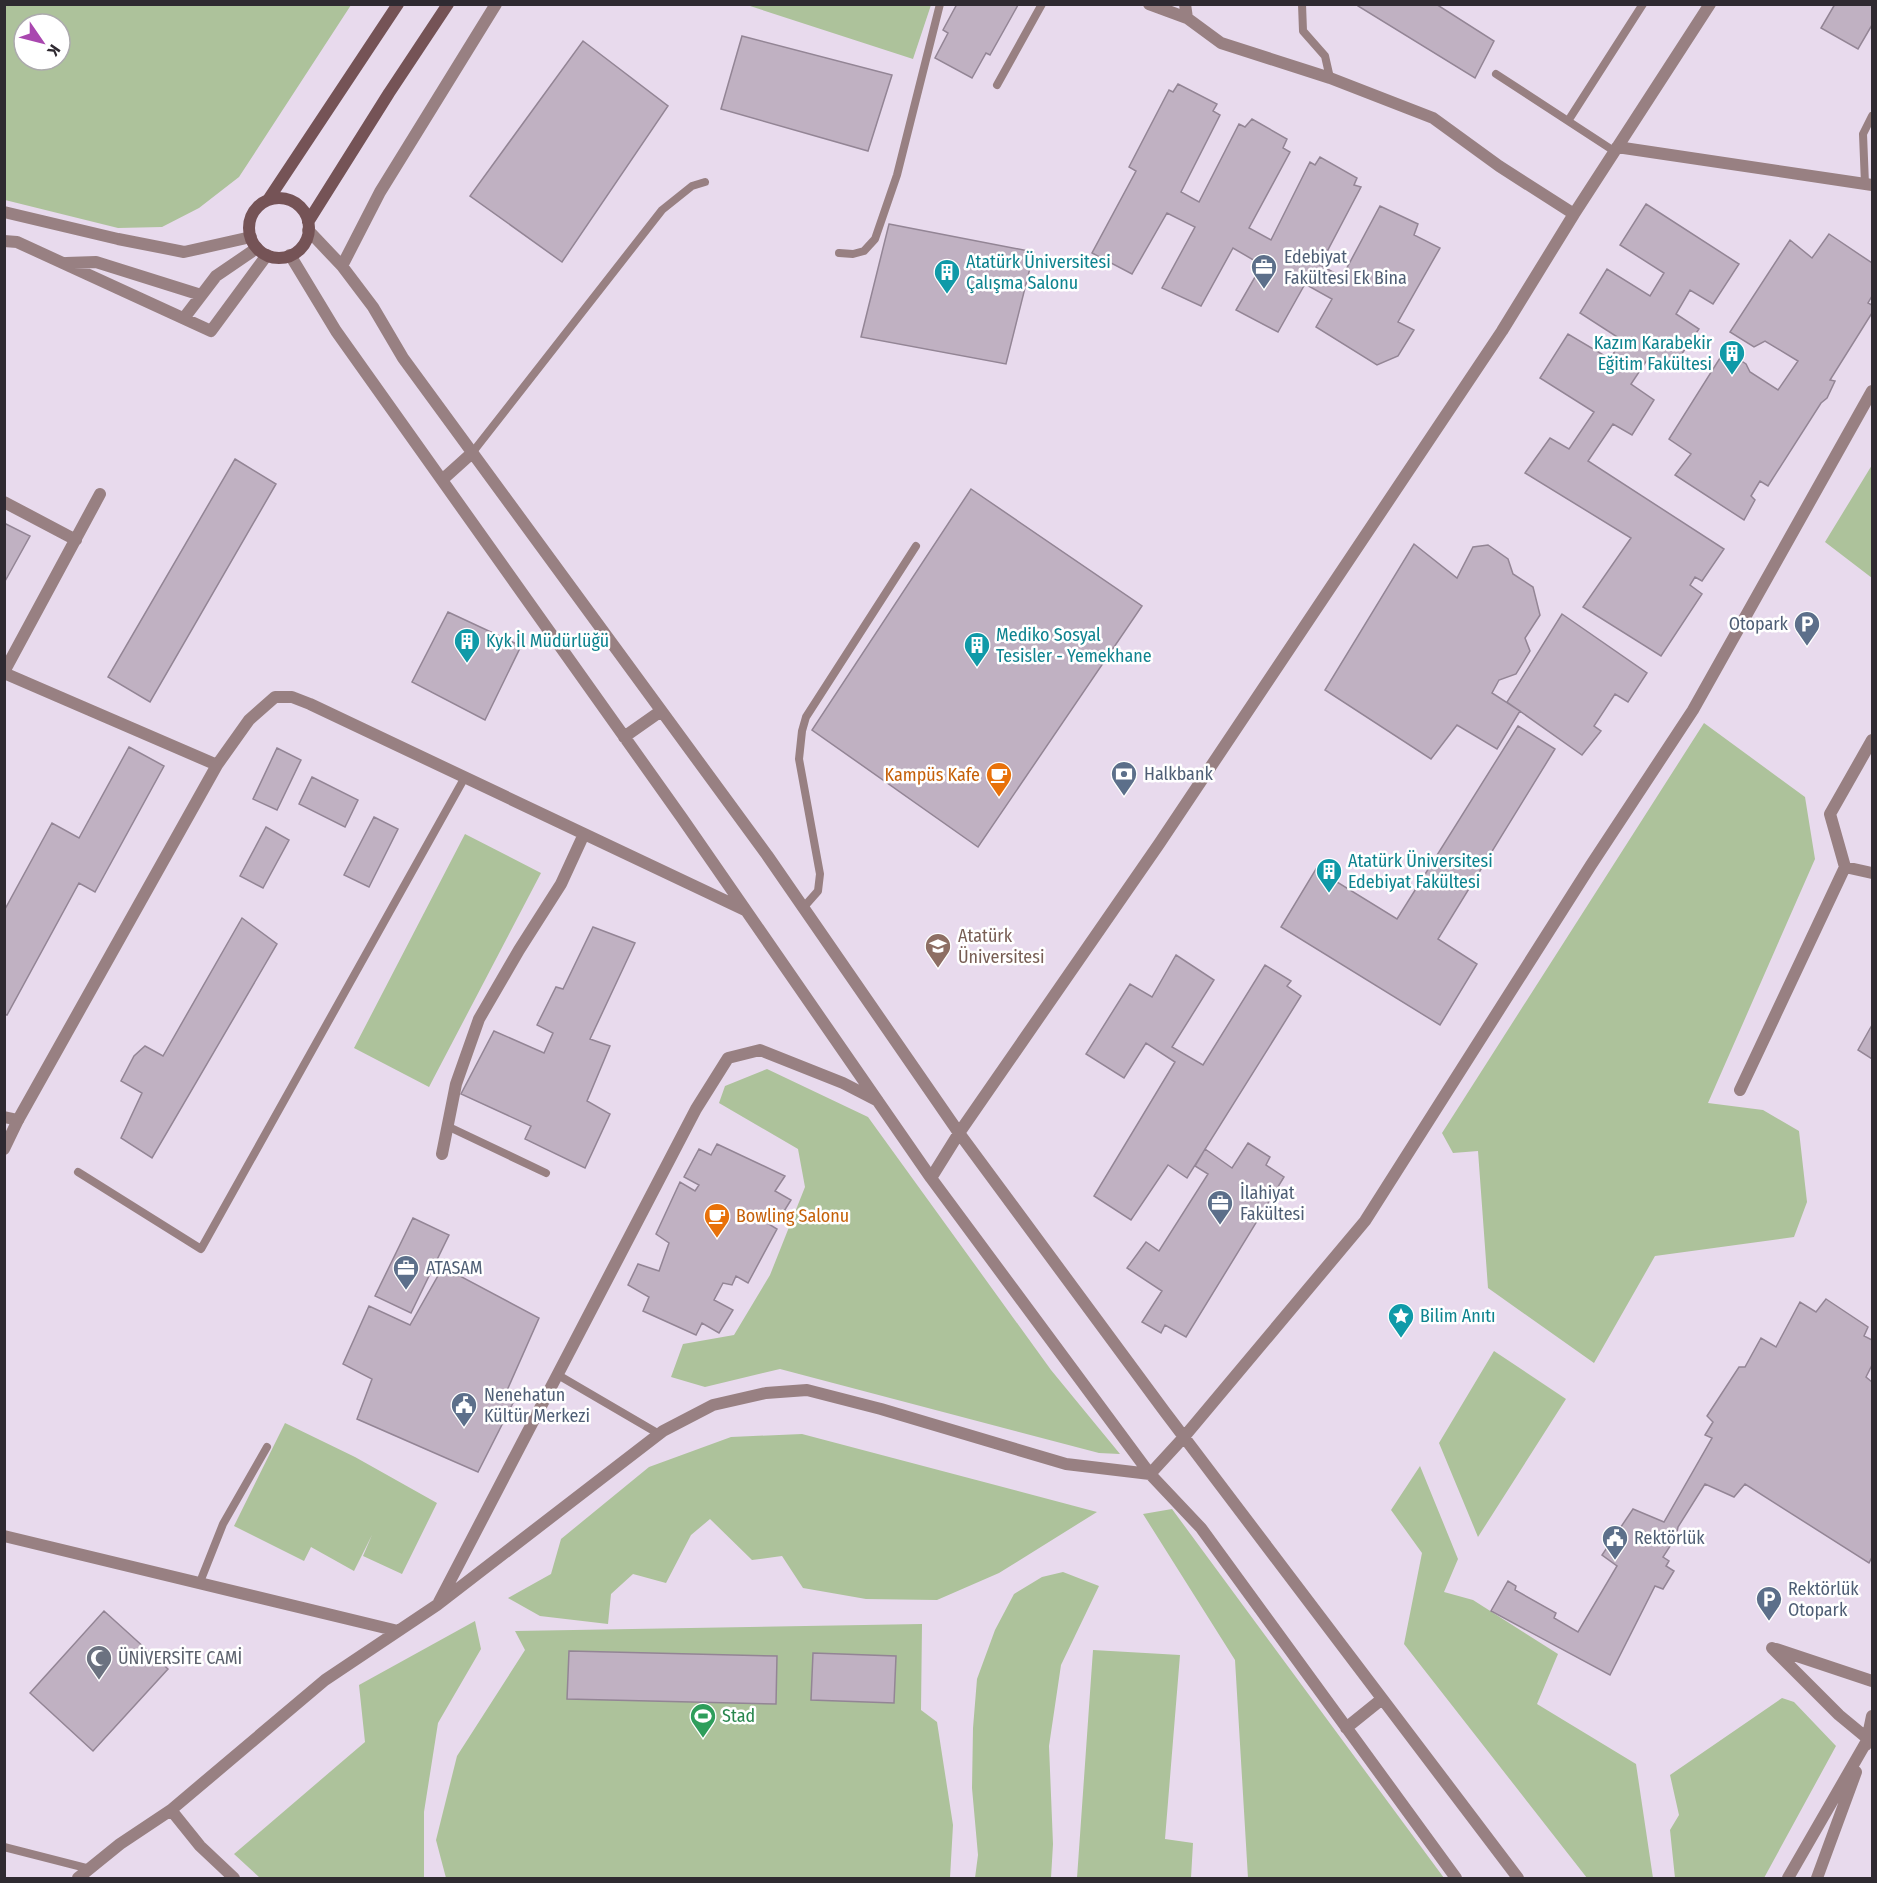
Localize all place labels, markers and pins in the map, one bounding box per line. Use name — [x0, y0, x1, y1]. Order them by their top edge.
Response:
place label: Edebiyat Fakültesi Ek Bina — [1284, 246, 1407, 289]
place label: Atatürk Üniversitesi Çalışma Salonu — [966, 251, 1111, 294]
office icon: Edebiyat Fakültesi Ek Bina — [1249, 252, 1279, 290]
building icon: Atatürk Üniversitesi Çalışma Salonu — [932, 257, 962, 295]
place label: Kazım Karabekir Eğitim Fakültesi — [1594, 332, 1713, 375]
building icon: Kazım Karabekir Eğitim Fakültesi — [1717, 338, 1747, 376]
parking icon: Otopark — [1792, 609, 1822, 647]
place label: Otopark — [1729, 613, 1789, 635]
place label: Mediko Sosyal Tesisler - Yemekhane — [996, 624, 1152, 667]
building icon: Kyk İl Müdürlüğü — [452, 626, 482, 664]
place label: Kyk İl Müdürlüğü — [486, 630, 609, 652]
building icon: Mediko Sosyal Tesisler - Yemekhane — [962, 630, 992, 668]
bank icon: Halkbank — [1109, 759, 1139, 797]
cafe icon: Kampüs Kafe — [984, 760, 1014, 798]
place label: Halkbank — [1144, 763, 1213, 785]
place label: Kampüs Kafe — [885, 764, 980, 786]
place label: Atatürk Üniversitesi Edebiyat Fakültesi — [1348, 850, 1493, 893]
building icon: Atatürk Üniversitesi Edebiyat Fakültesi — [1314, 856, 1344, 894]
place label: Atatürk Üniversitesi — [958, 925, 1044, 968]
school or university icon: Atatürk Üniversitesi — [923, 931, 953, 969]
place label: İlahiyat Fakültesi — [1240, 1182, 1305, 1225]
office icon: İlahiyat Fakültesi — [1205, 1188, 1235, 1226]
cafe icon: Bowling Salonu — [702, 1201, 732, 1239]
place label: Bowling Salonu — [736, 1205, 849, 1227]
office icon: ATASAM — [391, 1253, 421, 1291]
place label: ATASAM — [426, 1257, 483, 1279]
place icon: Bilim Anıtı — [1386, 1301, 1416, 1339]
place label: Bilim Anıtı — [1420, 1305, 1496, 1327]
place label: Nenehatun Kültür Merkezi — [484, 1384, 590, 1427]
public building icon: Nenehatun Kültür Merkezi — [449, 1390, 479, 1428]
public building icon: Rektörlük — [1600, 1523, 1630, 1561]
place label: Rektörlük — [1634, 1527, 1705, 1549]
place label: Rektörlük Otopark — [1788, 1578, 1859, 1621]
parking icon: Rektörlük Otopark — [1754, 1584, 1784, 1622]
mosque icon: ÜNİVERSİTE CAMİ — [84, 1643, 114, 1681]
place label: ÜNİVERSİTE CAMİ — [118, 1647, 242, 1669]
sports icon: Stad — [688, 1701, 718, 1739]
place label: Stad — [722, 1705, 755, 1727]

